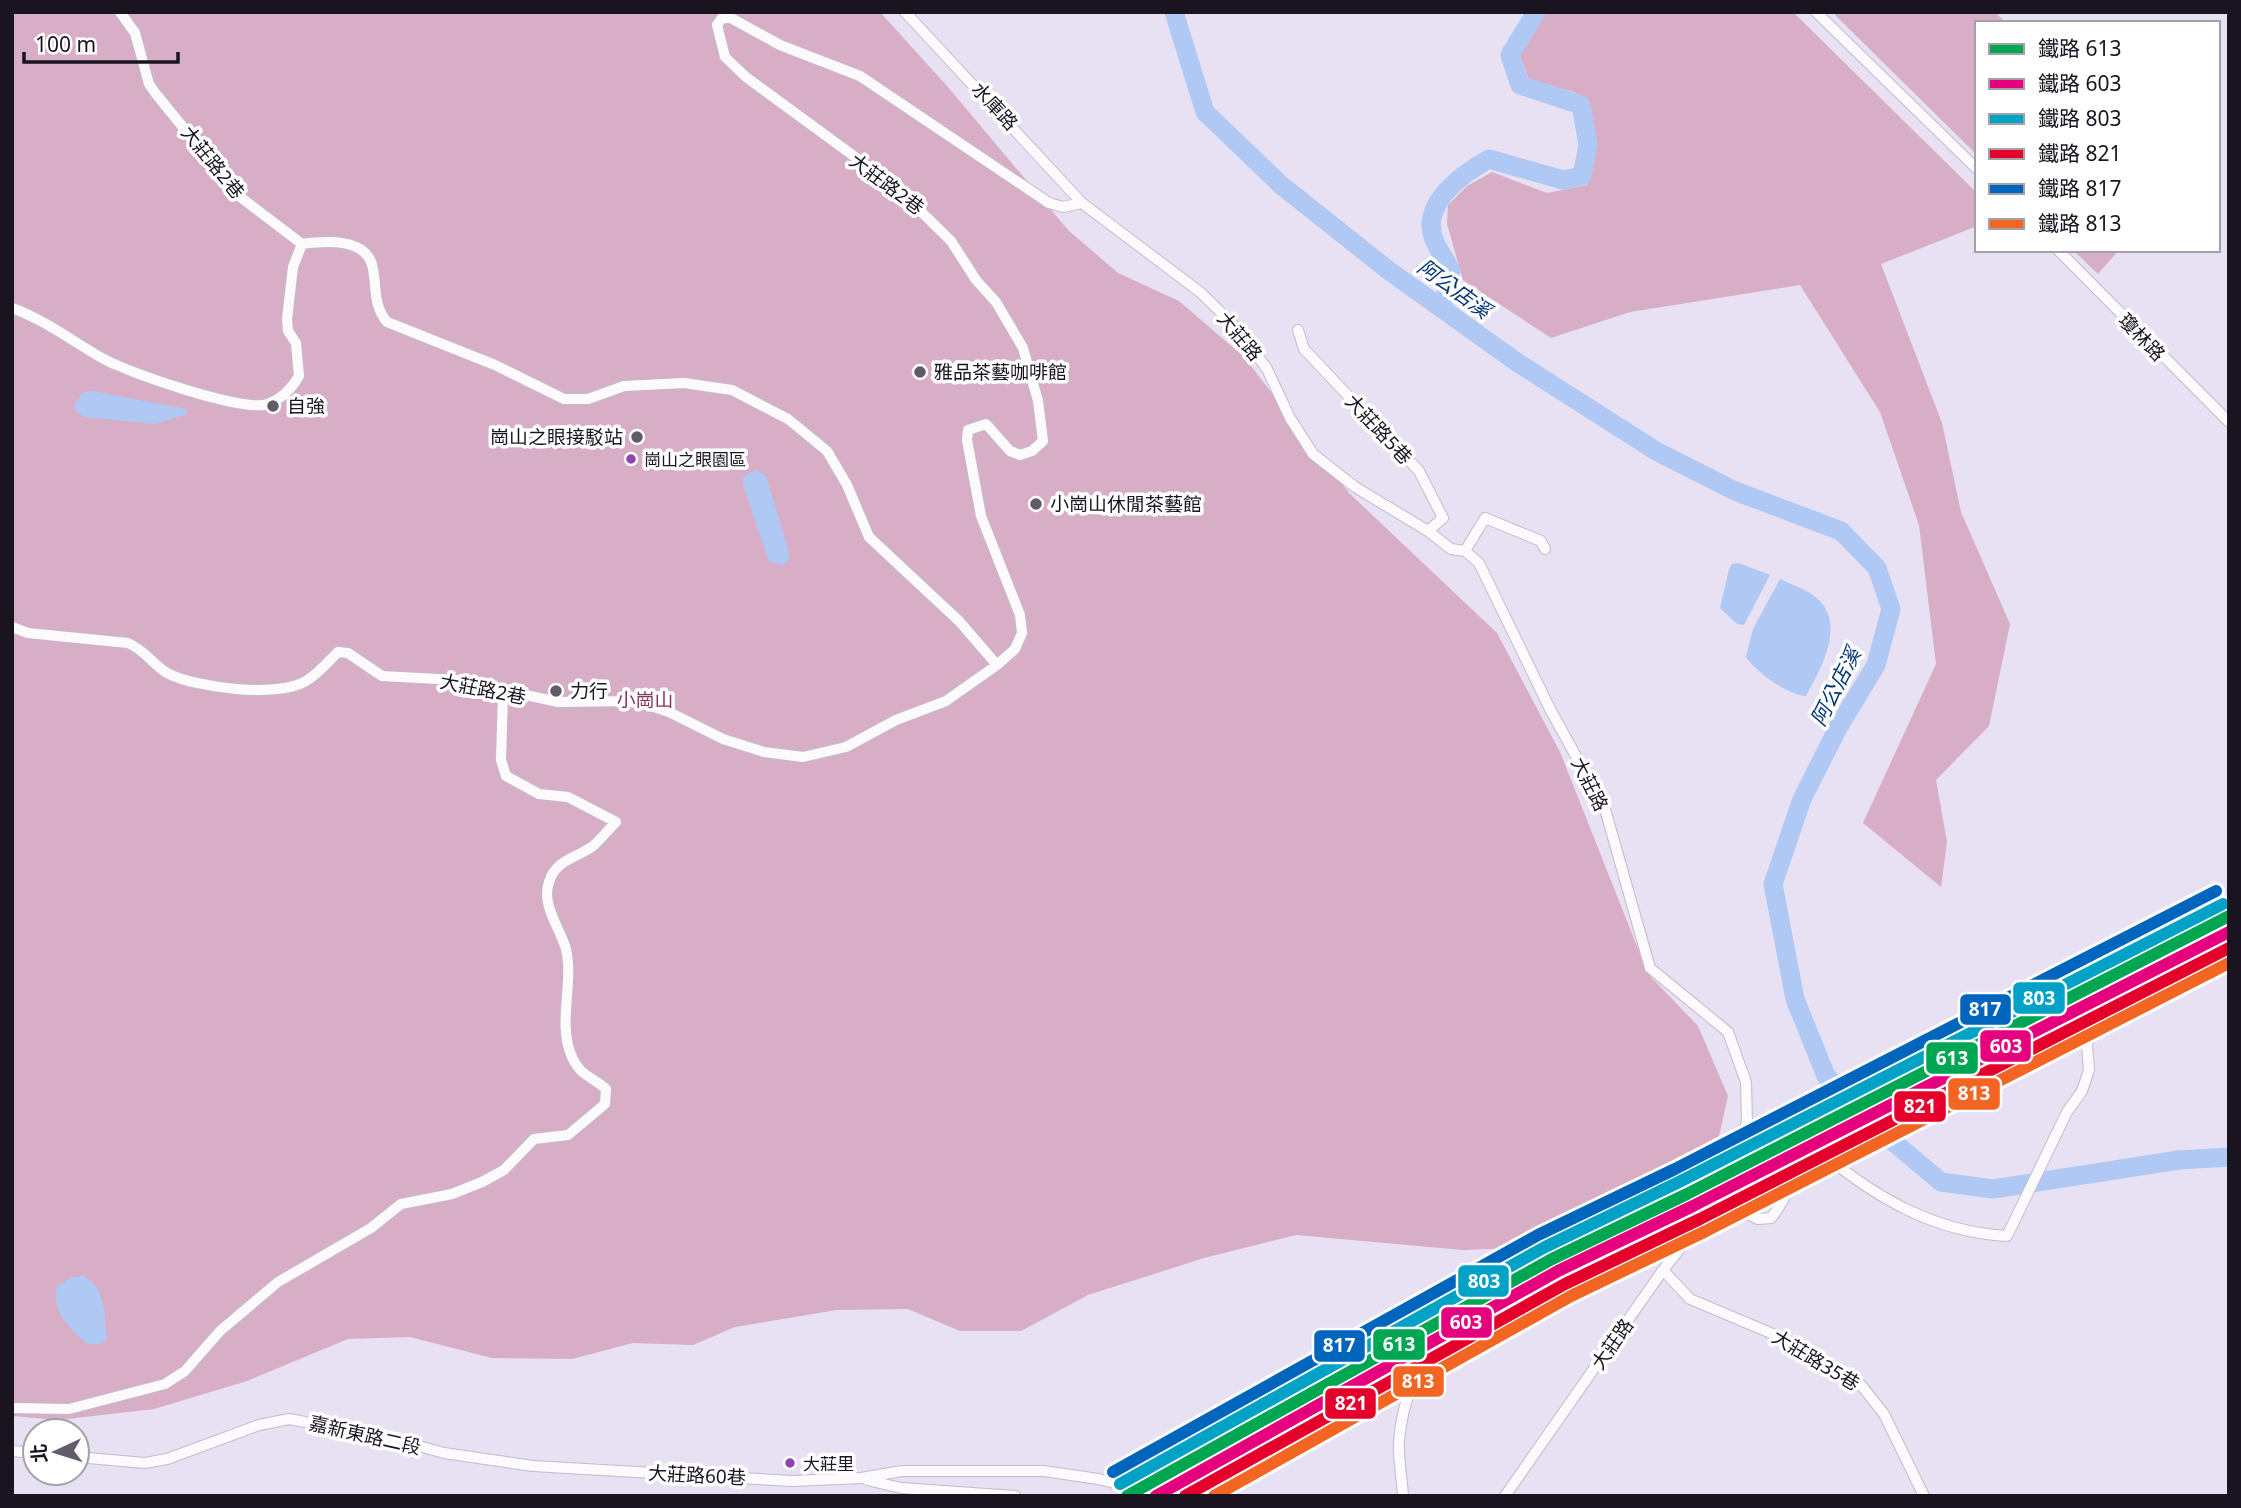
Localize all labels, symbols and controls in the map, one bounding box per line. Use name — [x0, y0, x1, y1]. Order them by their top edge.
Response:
scale bar — [24, 21, 178, 65]
legend — [1975, 21, 2220, 252]
text: 100 m — [35, 30, 96, 58]
text: 鐵路 613 — [2038, 34, 2122, 62]
text: 鐵路 603 — [2038, 69, 2122, 97]
street label: 水庫路 — [966, 76, 1024, 136]
text: 鐵路 803 — [2038, 104, 2122, 132]
street label: 大莊路2巷 — [176, 120, 250, 204]
text: 鐵路 821 — [2038, 139, 2122, 167]
street label: 大莊路2巷 — [844, 147, 930, 221]
text: 鐵路 817 — [2038, 174, 2122, 202]
text: 鐵路 813 — [2038, 209, 2122, 237]
water label: 阿公店溪 — [1412, 252, 1499, 326]
street label: 大莊路 — [1212, 306, 1268, 366]
street label: 瓊林路 — [2113, 307, 2171, 367]
place label: 雅品茶藝咖啡館 — [934, 359, 1067, 385]
marker: 雅品茶藝咖啡館 — [912, 364, 928, 380]
street label: 大莊路5巷 — [1340, 388, 1418, 470]
place label: 自強 — [287, 393, 325, 419]
marker: 自強 — [265, 398, 281, 414]
place label: 崗山之眼接駁站 — [490, 424, 623, 450]
marker: 崗山之眼接駁站 — [629, 429, 645, 445]
place label: 崗山之眼園區 — [644, 448, 746, 471]
marker: 崗山之眼園區 — [624, 452, 638, 466]
place label: 小崗山休閒茶藝館 — [1050, 491, 1202, 517]
marker: 小崗山休閒茶藝館 — [1028, 496, 1044, 512]
water label: 阿公店溪 — [1804, 640, 1868, 730]
street label: 大莊路2巷 — [438, 668, 528, 710]
place label: 力行 — [570, 678, 608, 704]
marker: 力行 — [548, 683, 564, 699]
park label: 小崗山 — [616, 687, 674, 713]
street label: 大莊路 — [1565, 753, 1615, 815]
line badge: 803 — [2012, 981, 2066, 1015]
text: 803 — [2023, 985, 2055, 1011]
line badge: 817 — [1959, 993, 2012, 1026]
text: 817 — [1969, 996, 2001, 1022]
line badge: 603 — [1979, 1029, 2032, 1063]
text: 603 — [1990, 1033, 2022, 1059]
line badge: 613 — [1925, 1041, 1979, 1075]
text: 613 — [1936, 1045, 1968, 1071]
line badge: 813 — [1947, 1077, 2001, 1111]
text: 813 — [1958, 1080, 1990, 1106]
line badge: 821 — [1893, 1090, 1947, 1123]
text: 821 — [1904, 1093, 1936, 1119]
line badge: 803 — [1457, 1264, 1510, 1298]
text: 803 — [1468, 1268, 1500, 1294]
line badge: 603 — [1440, 1306, 1493, 1339]
text: 603 — [1450, 1309, 1482, 1335]
street label: 大莊路 — [1585, 1313, 1639, 1375]
street label: 大莊路35巷 — [1767, 1324, 1865, 1396]
line badge: 613 — [1372, 1328, 1426, 1361]
line badge: 817 — [1313, 1329, 1366, 1363]
text: 613 — [1383, 1331, 1415, 1357]
text: 817 — [1323, 1332, 1355, 1358]
line badge: 813 — [1392, 1365, 1445, 1398]
text: 813 — [1402, 1368, 1434, 1394]
line badge: 821 — [1324, 1387, 1377, 1420]
text: 821 — [1335, 1390, 1367, 1416]
street label: 嘉新東路二段 — [307, 1410, 423, 1460]
north arrow — [21, 1417, 91, 1487]
text: 北 — [25, 1443, 53, 1464]
place label: 大莊里 — [803, 1452, 854, 1475]
marker: 大莊里 — [783, 1456, 797, 1470]
street label: 大莊路60巷 — [648, 1459, 746, 1491]

